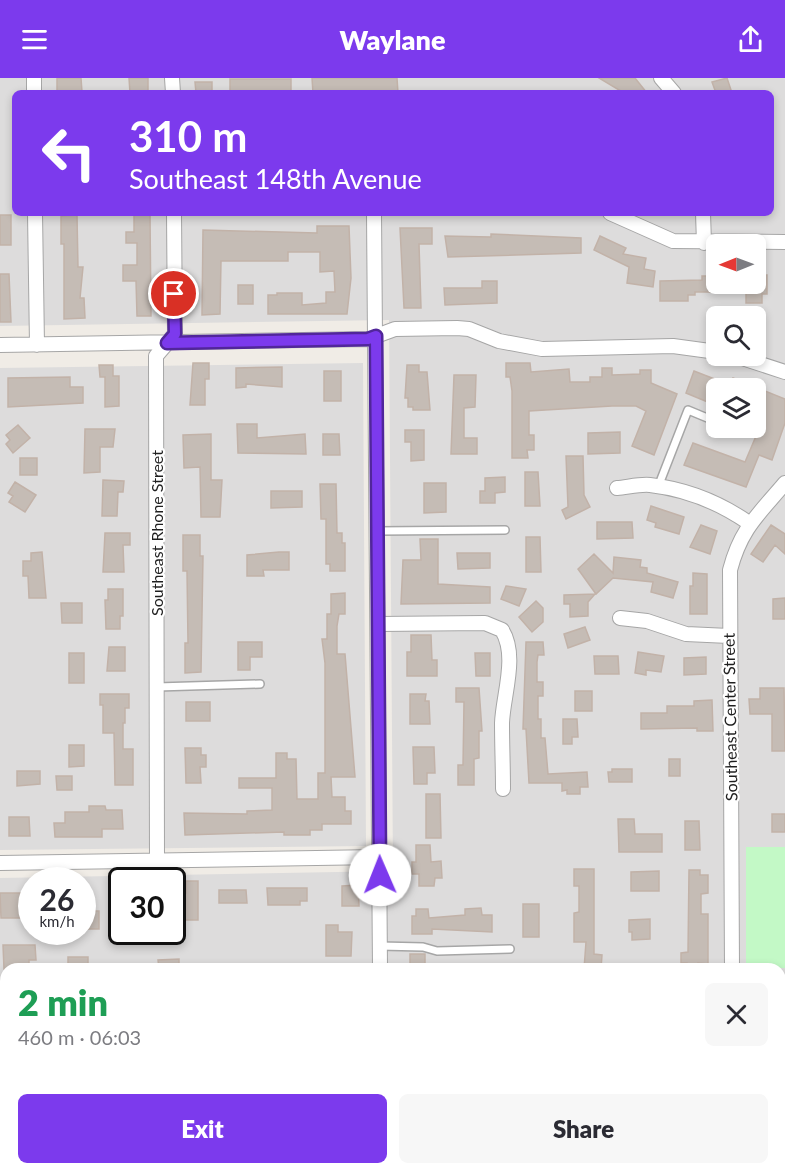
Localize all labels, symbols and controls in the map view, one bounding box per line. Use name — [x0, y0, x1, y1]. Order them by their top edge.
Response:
icon: menu — [18, 23, 51, 56]
text: Waylane — [340, 23, 445, 56]
icon: share — [734, 23, 767, 56]
text: 310 m — [129, 111, 247, 161]
icon: left — [30, 114, 108, 192]
text: Southeast 148th Avenue — [129, 162, 422, 195]
north arrow — [706, 234, 766, 294]
map controls — [706, 234, 766, 438]
pin — [148, 268, 199, 319]
icon: arrive — [157, 277, 190, 310]
button: search — [706, 306, 766, 366]
button: layers — [706, 378, 766, 438]
street label: Southeast Rhone Street — [147, 450, 166, 616]
street label: Southeast Center Street — [719, 633, 740, 801]
position arrow — [348, 843, 412, 907]
speed limit sign: 30 — [108, 867, 186, 945]
text: 26 — [40, 881, 74, 917]
text: km/h — [39, 912, 75, 930]
text: 2 min — [18, 980, 108, 1024]
button: close — [705, 983, 768, 1046]
text: 460 m · 06:03 — [18, 1025, 141, 1049]
button: Exit — [18, 1094, 387, 1163]
button: Share — [399, 1094, 768, 1163]

